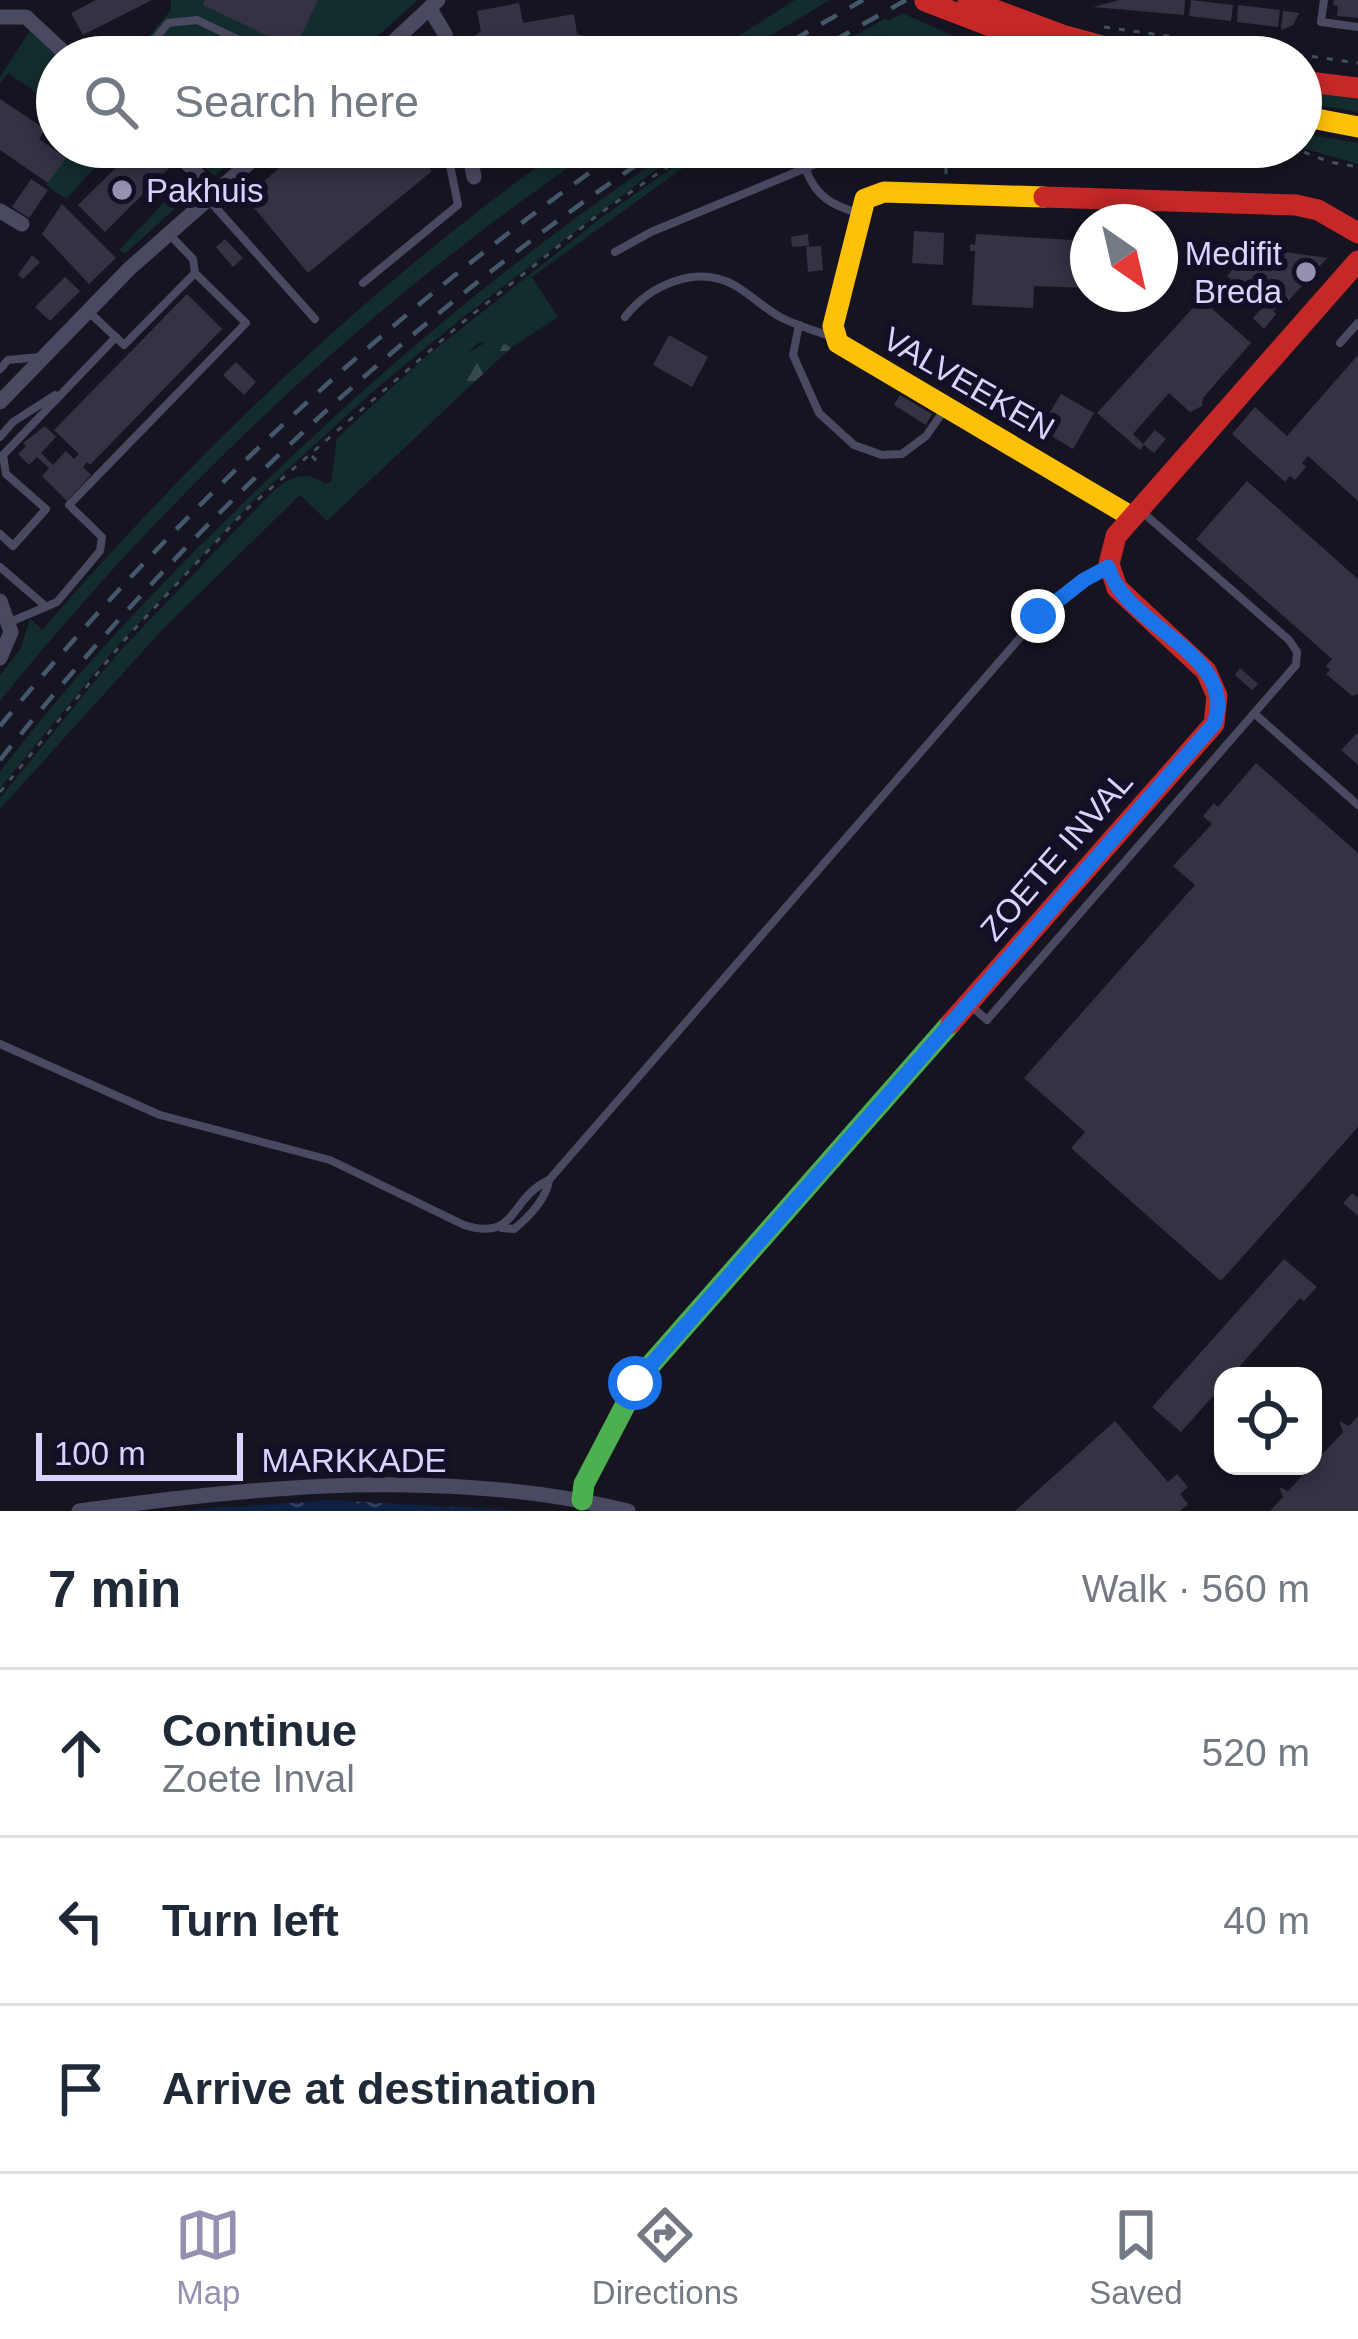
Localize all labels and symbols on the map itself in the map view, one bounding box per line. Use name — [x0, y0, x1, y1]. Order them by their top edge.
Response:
place label: Pakhuis — [146, 172, 263, 209]
marker: Pakhuis — [109, 177, 135, 203]
north arrow — [1070, 204, 1178, 312]
place label: Medifit Breda — [1185, 235, 1283, 310]
marker: Medifit Breda — [1293, 259, 1319, 285]
street label: VALVEEKEN — [877, 320, 1061, 447]
route end — [1011, 589, 1065, 643]
street label: ZOETE INVAL — [973, 763, 1140, 948]
route start — [608, 1356, 662, 1410]
scale bar — [36, 1427, 243, 1480]
street label: MARKKADE — [261, 1442, 447, 1479]

